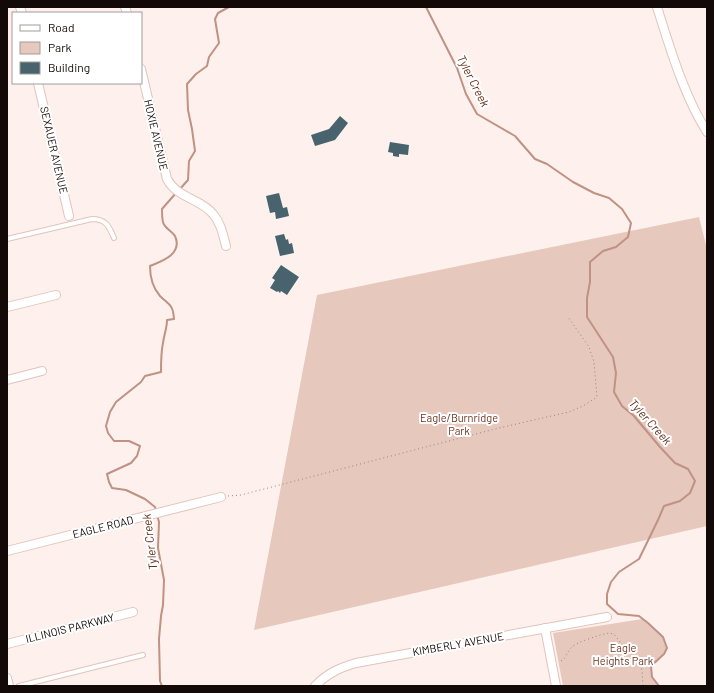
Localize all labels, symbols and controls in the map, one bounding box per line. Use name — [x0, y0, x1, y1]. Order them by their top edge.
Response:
legend — [12, 12, 142, 84]
text: Road — [48, 20, 75, 34]
text: Park — [48, 40, 72, 54]
water label: Tyler Creek — [455, 52, 493, 109]
text: Building — [48, 60, 90, 74]
street label: HOXIE AVENUE — [142, 98, 171, 172]
street label: SEXAUER AVENUE — [38, 105, 71, 195]
water label: Tyler Creek — [627, 396, 675, 447]
park label: Eagle/Burnridge Park — [420, 411, 498, 437]
street label: EAGLE ROAD — [71, 513, 135, 540]
water label: Tyler Creek — [139, 513, 159, 571]
street label: ILLINOIS PARKWAY — [24, 610, 116, 645]
street label: KIMBERLY AVENUE — [411, 629, 505, 658]
park label: Eagle Heights Park — [593, 641, 654, 667]

